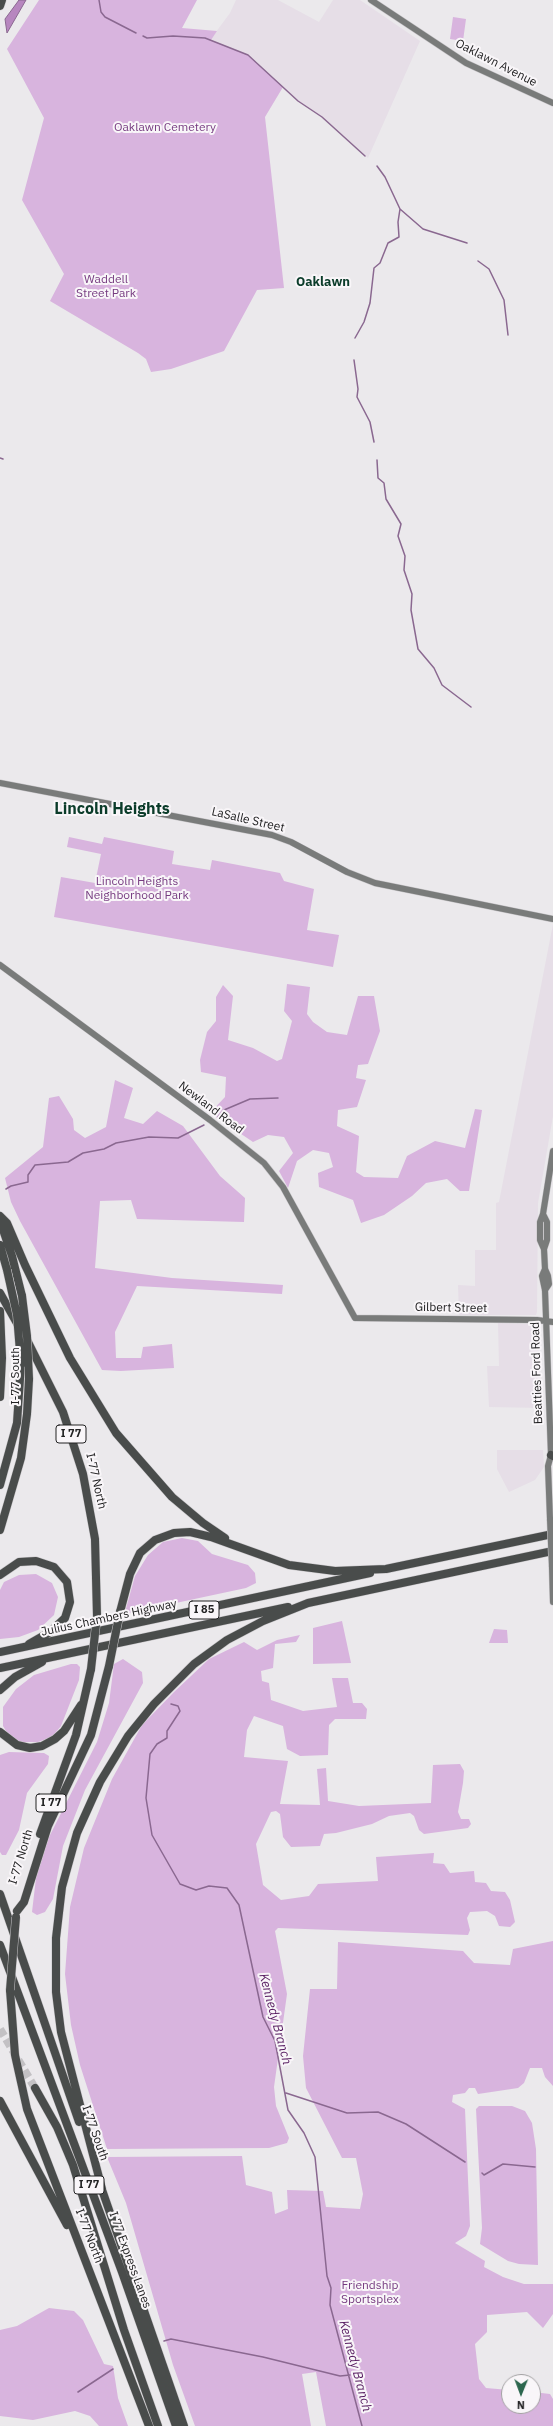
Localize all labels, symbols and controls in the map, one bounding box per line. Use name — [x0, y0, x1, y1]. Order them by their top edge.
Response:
street label: Oaklawn Avenue — [453, 36, 539, 90]
park label: Oaklawn Cemetery — [114, 121, 216, 135]
park label: Waddell Street Park — [76, 273, 136, 301]
district label: Oaklawn — [296, 274, 350, 290]
district label: Lincoln Heights — [54, 799, 170, 819]
street label: LaSalle Street — [210, 805, 286, 835]
park label: Lincoln Heights Neighborhood Park — [85, 875, 189, 903]
street label: Newland Road — [175, 1079, 247, 1137]
street label: Gilbert Street — [415, 1300, 487, 1316]
street label: Beatties Ford Road — [528, 1322, 546, 1424]
street label: I-77 South — [9, 1347, 23, 1405]
road number: I 77 — [56, 1425, 86, 1443]
street label: I-77 North — [83, 1452, 109, 1510]
street label: Julius Chambers Highway — [40, 1597, 178, 1639]
road number: I 85 — [189, 1601, 219, 1619]
road number: I 77 — [36, 1794, 66, 1812]
street label: I-77 North — [6, 1828, 36, 1886]
water label: Kennedy Branch — [255, 1972, 295, 2066]
street label: I-77 South — [79, 2103, 111, 2163]
road number: I 77 — [74, 2176, 104, 2194]
street label: I-77 North — [72, 2207, 106, 2265]
street label: I 77 Express Lanes — [106, 2210, 154, 2310]
park label: Friendship Sportsplex — [341, 2279, 399, 2307]
water label: Kennedy Branch — [335, 2319, 375, 2413]
north arrow — [501, 2374, 541, 2414]
text: N — [517, 2398, 525, 2412]

